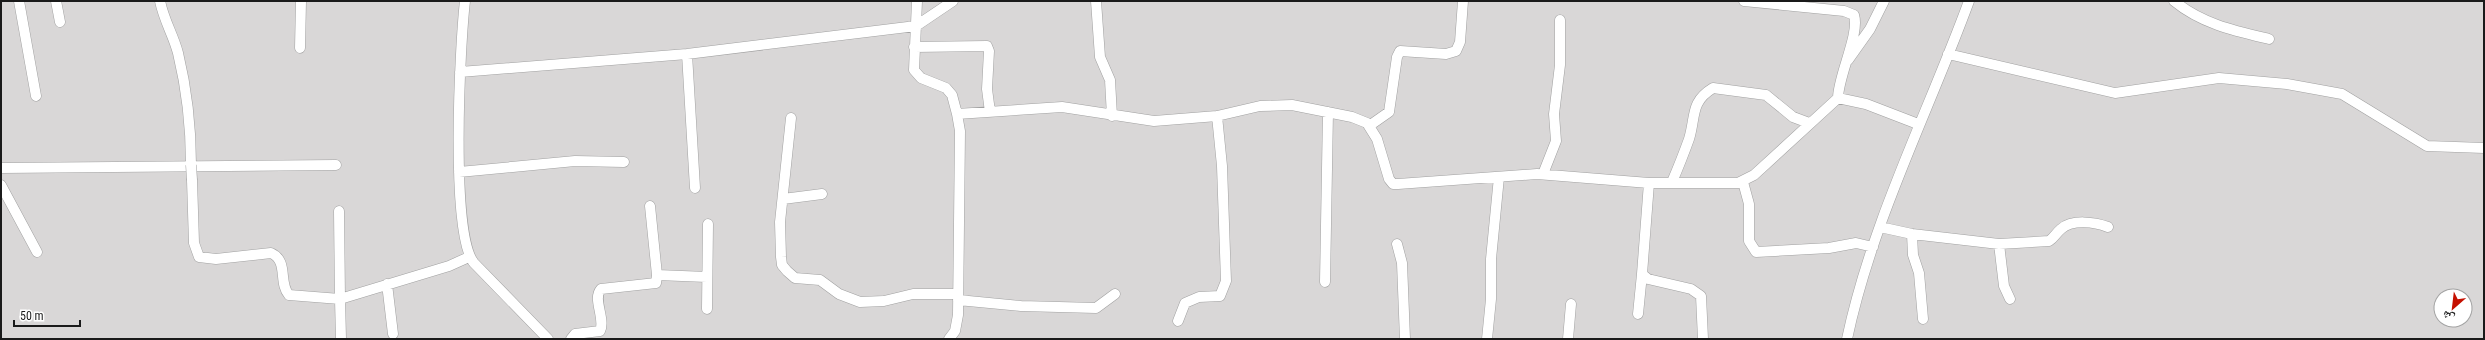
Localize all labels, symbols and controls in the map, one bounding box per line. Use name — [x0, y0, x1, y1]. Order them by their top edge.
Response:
north arrow — [2433, 288, 2473, 328]
scale bar — [14, 302, 80, 328]
text: ش — [2440, 307, 2457, 325]
text: 50 m — [20, 309, 44, 323]

